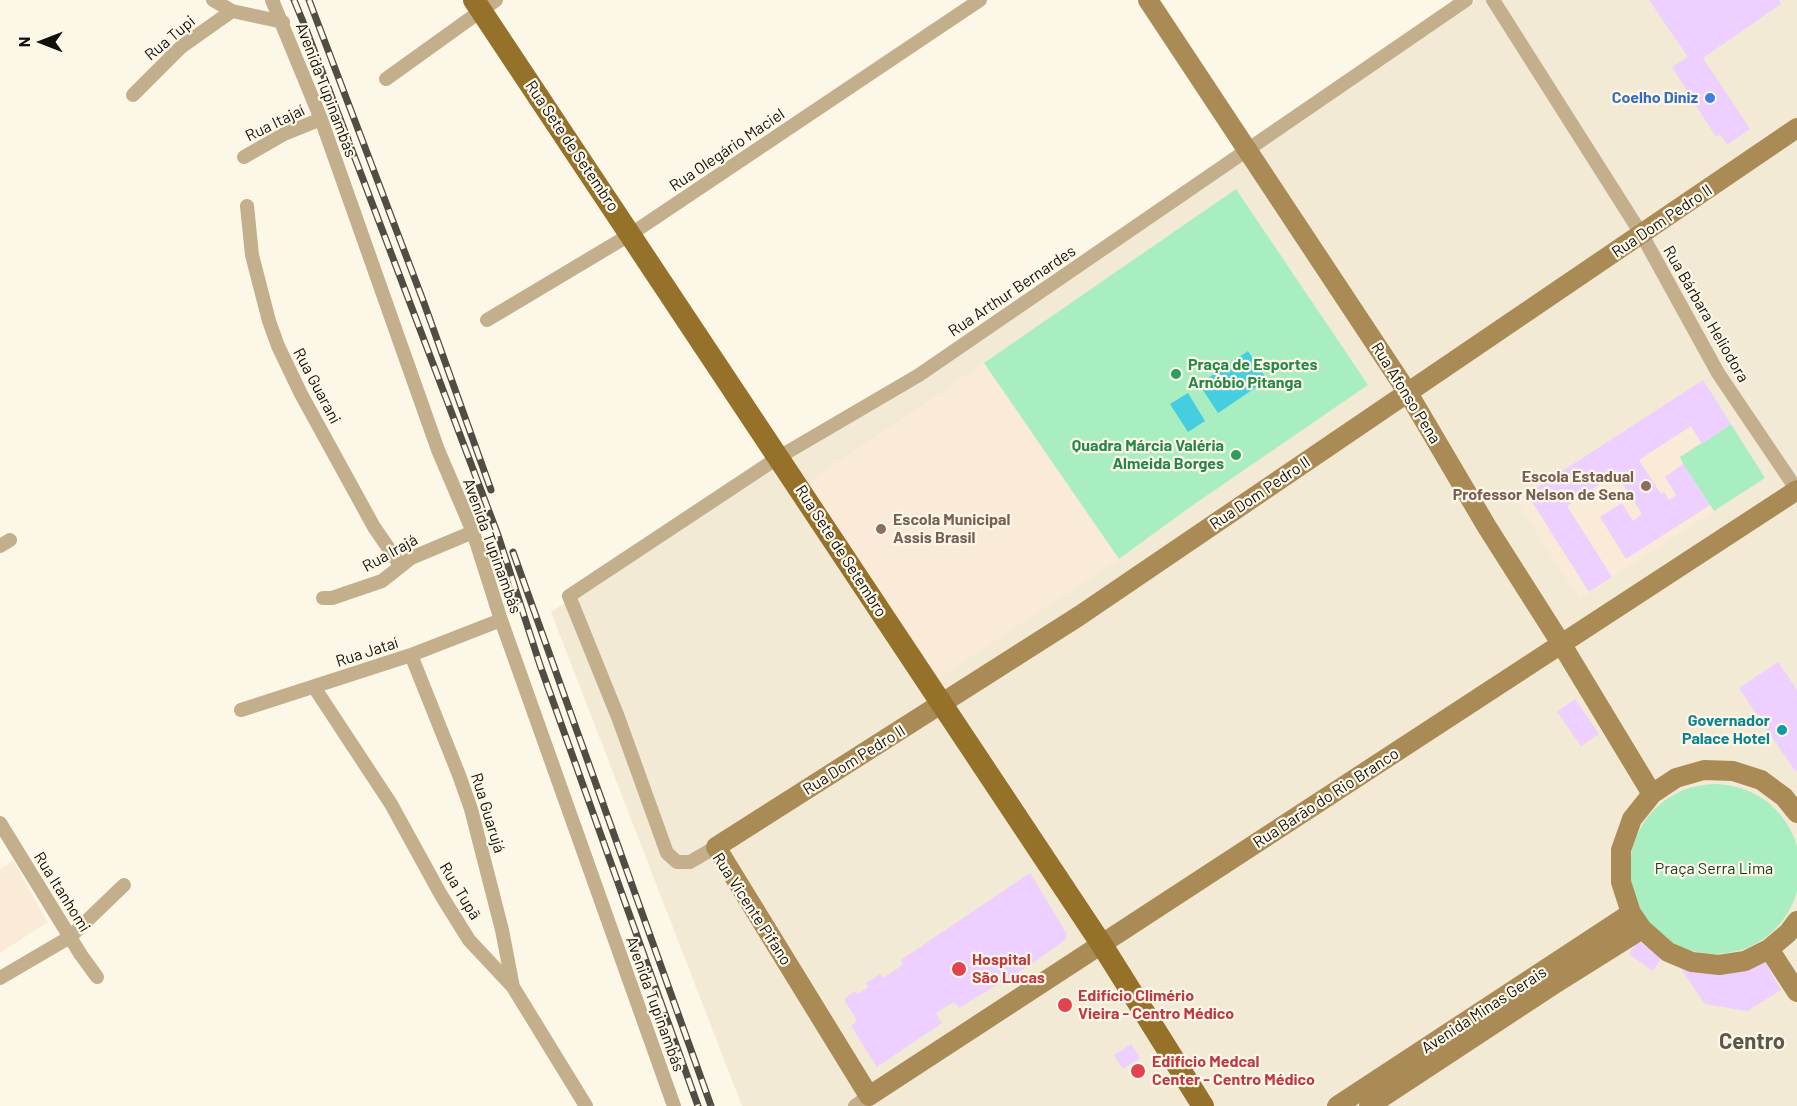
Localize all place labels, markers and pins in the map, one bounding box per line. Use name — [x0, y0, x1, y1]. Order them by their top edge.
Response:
place label: Coelho Diniz — [1612, 88, 1698, 108]
marker: Coelho Diniz — [1703, 91, 1717, 105]
place label: Praça de Esportes Arnóbio Pitanga — [1188, 355, 1317, 393]
marker: Praça de Esportes Arnóbio Pitanga — [1169, 367, 1183, 381]
place label: Quadra Márcia Valéria Almeida Borges — [1072, 436, 1224, 474]
marker: Quadra Márcia Valéria Almeida Borges — [1229, 448, 1243, 462]
place label: Escola Estadual Professor Nelson de Sena — [1453, 467, 1634, 505]
marker: Escola Estadual Professor Nelson de Sena — [1639, 479, 1653, 493]
place label: Escola Municipal Assis Brasil — [893, 510, 1010, 548]
marker: Escola Municipal Assis Brasil — [874, 522, 888, 536]
place label: Governador Palace Hotel — [1682, 711, 1770, 749]
marker: Governador Palace Hotel — [1775, 723, 1789, 737]
place label: Hospital São Lucas — [972, 950, 1045, 988]
marker: Hospital São Lucas — [950, 960, 968, 978]
place label: Edifício Climério Vieira - Centro Médico — [1078, 986, 1234, 1024]
marker: Edifício Climério Vieira - Centro Médico — [1056, 996, 1074, 1014]
place label: Edifício Medcal Center - Centro Médico — [1152, 1052, 1315, 1090]
marker: Edifício Medcal Center - Centro Médico — [1129, 1062, 1147, 1080]

